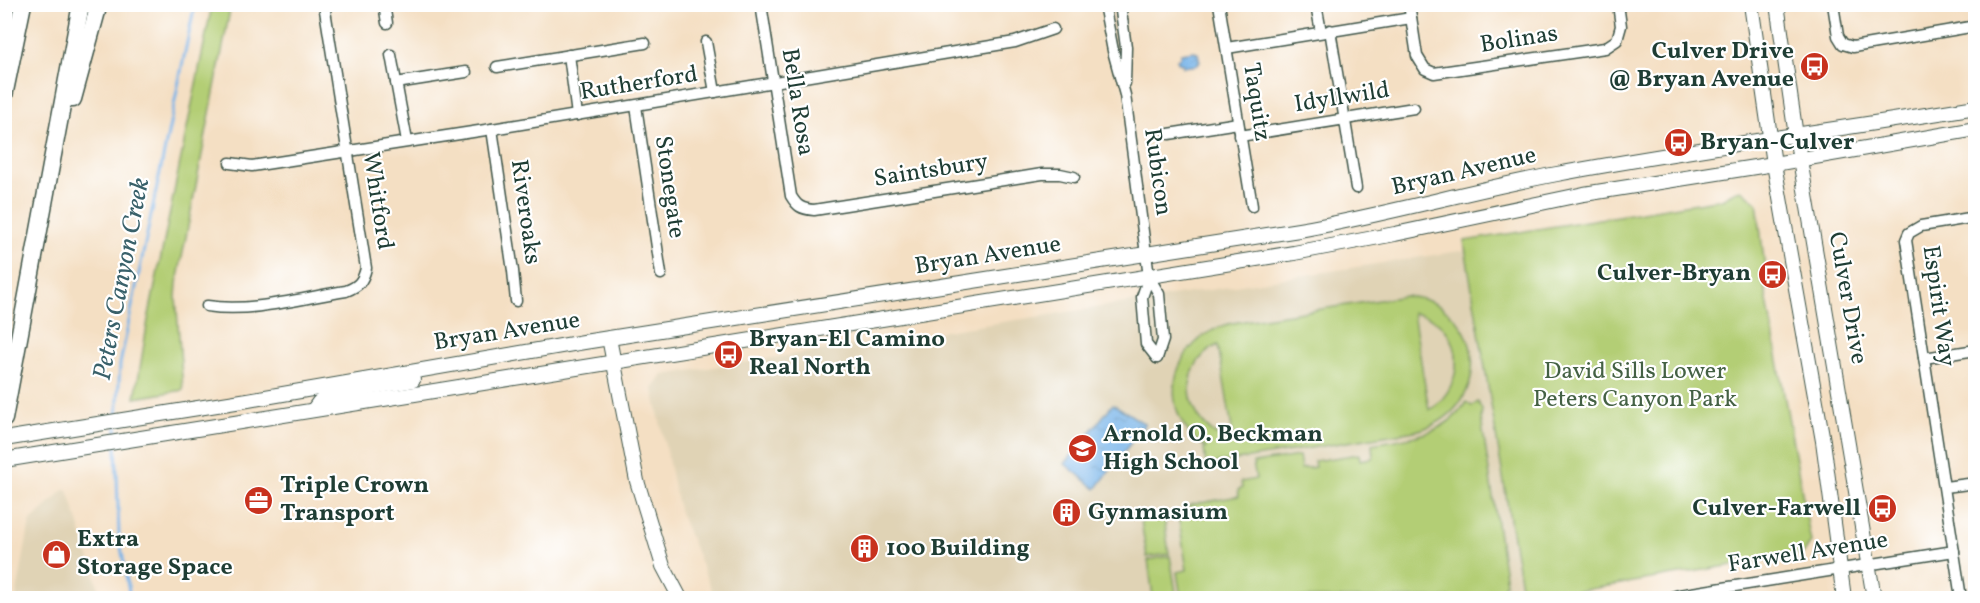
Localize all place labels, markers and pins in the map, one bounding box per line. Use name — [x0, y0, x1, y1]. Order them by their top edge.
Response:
place label: Culver Drive @ Bryan Avenue — [1608, 35, 1794, 97]
bus stop icon: Culver Drive @ Bryan Avenue — [1799, 50, 1831, 82]
place label: Bryan-Culver — [1700, 126, 1854, 160]
bus stop icon: Bryan-Culver — [1663, 127, 1695, 159]
place label: Culver-Bryan — [1597, 257, 1751, 291]
bus stop icon: Culver-Bryan — [1756, 258, 1788, 290]
place label: Bryan-El Camino Real North — [749, 323, 945, 385]
bus stop icon: Bryan-El Camino Real North — [712, 338, 744, 370]
place label: Arnold O. Beckman High School — [1103, 418, 1323, 480]
school or university icon: Arnold O. Beckman High School — [1066, 433, 1098, 465]
place label: Triple Crown Transport — [280, 469, 429, 531]
office icon: Triple Crown Transport — [243, 484, 275, 516]
place label: Culver-Farwell — [1692, 492, 1861, 526]
bus stop icon: Culver-Farwell — [1866, 493, 1898, 525]
place label: Gynmasium — [1088, 496, 1228, 530]
building icon: Gynmasium — [1051, 497, 1083, 529]
place label: Extra Storage Space — [77, 523, 233, 585]
place label: 100 Building — [886, 532, 1030, 566]
building icon: 100 Building — [849, 533, 881, 565]
shop icon: Extra Storage Space — [40, 538, 72, 570]

